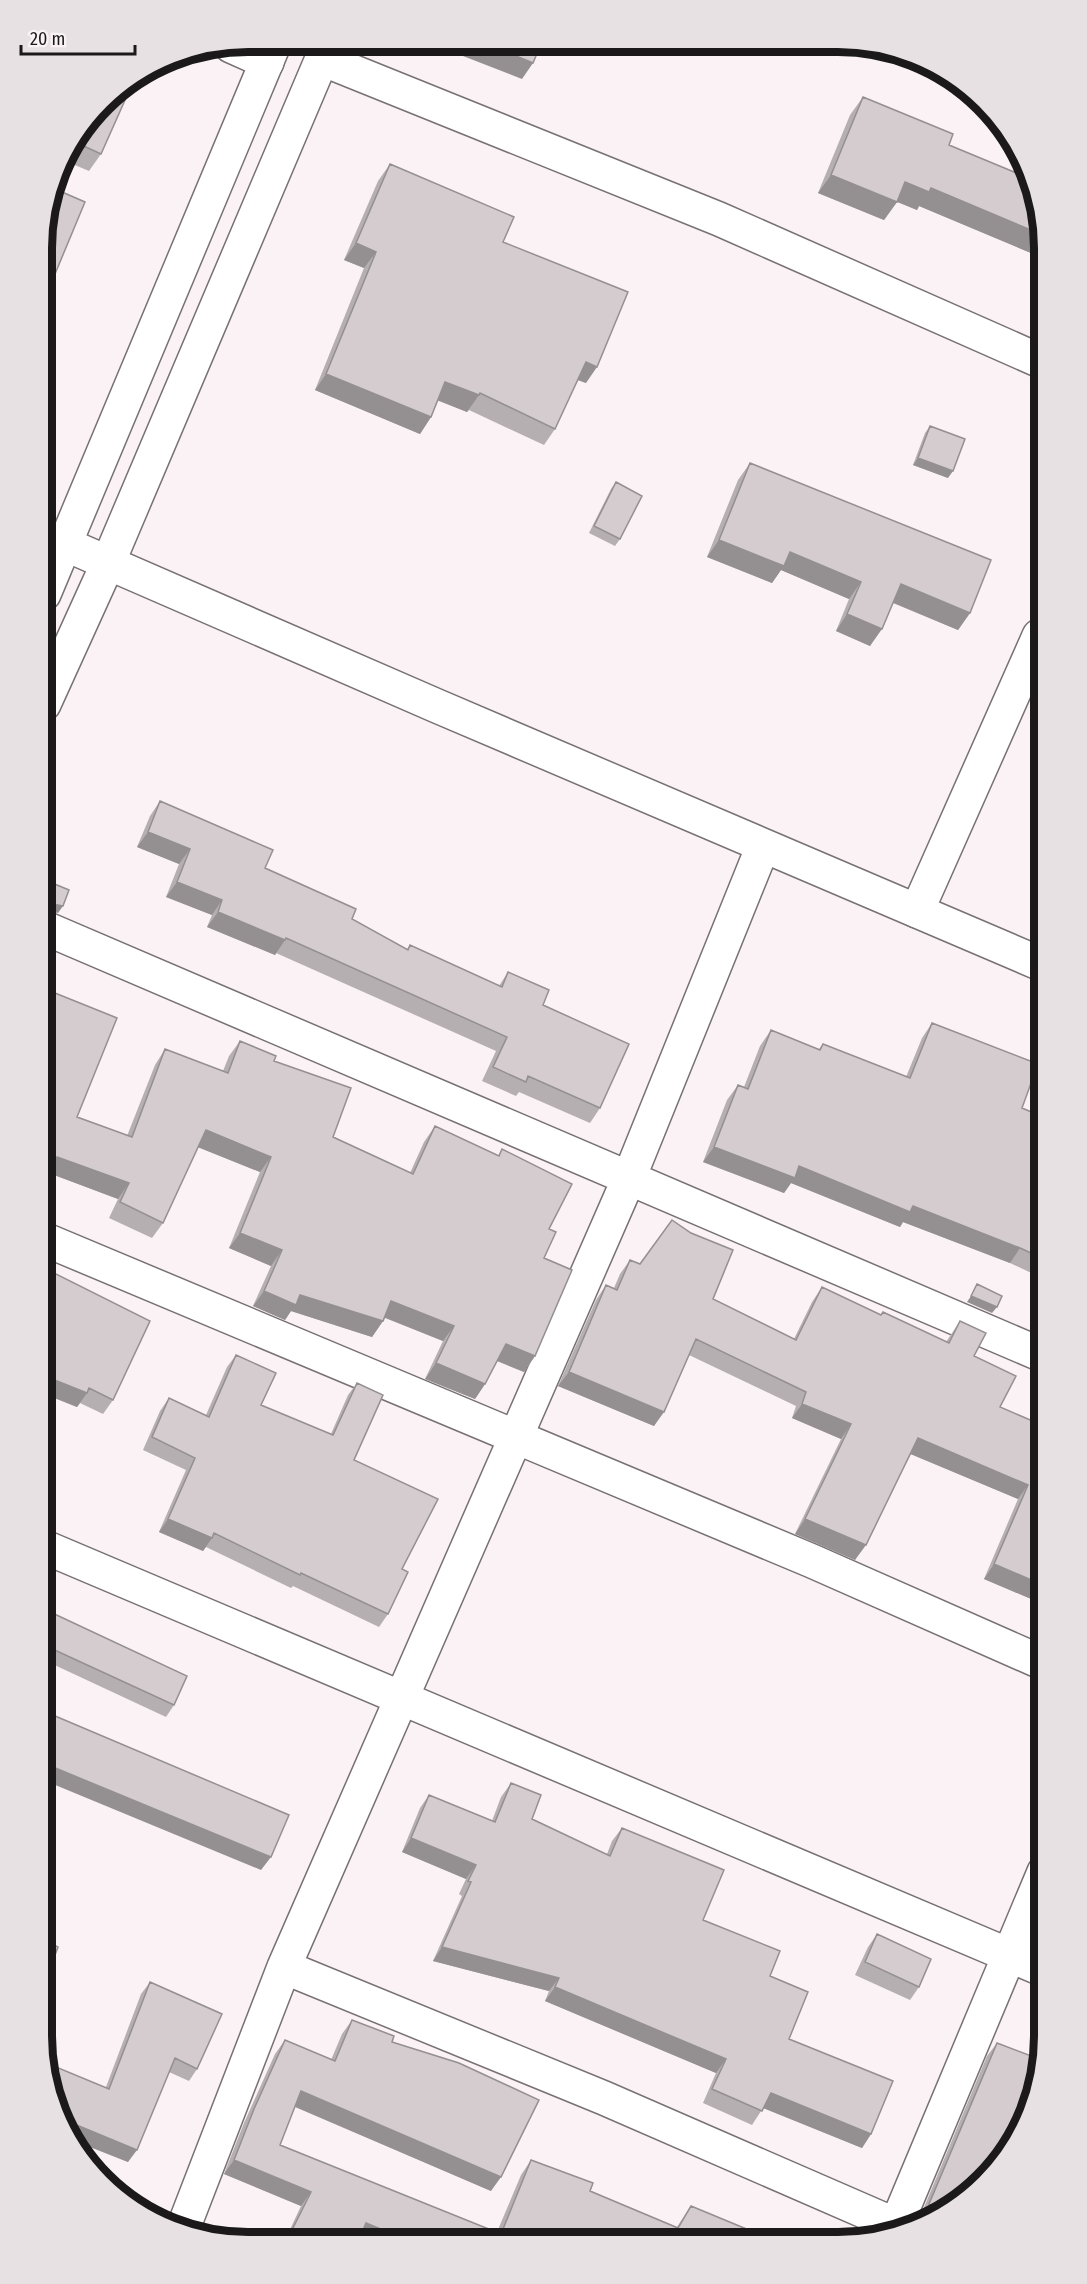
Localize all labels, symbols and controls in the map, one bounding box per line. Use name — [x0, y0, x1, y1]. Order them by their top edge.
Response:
scale bar — [21, 18, 135, 56]
text: 20 m — [30, 28, 65, 50]

